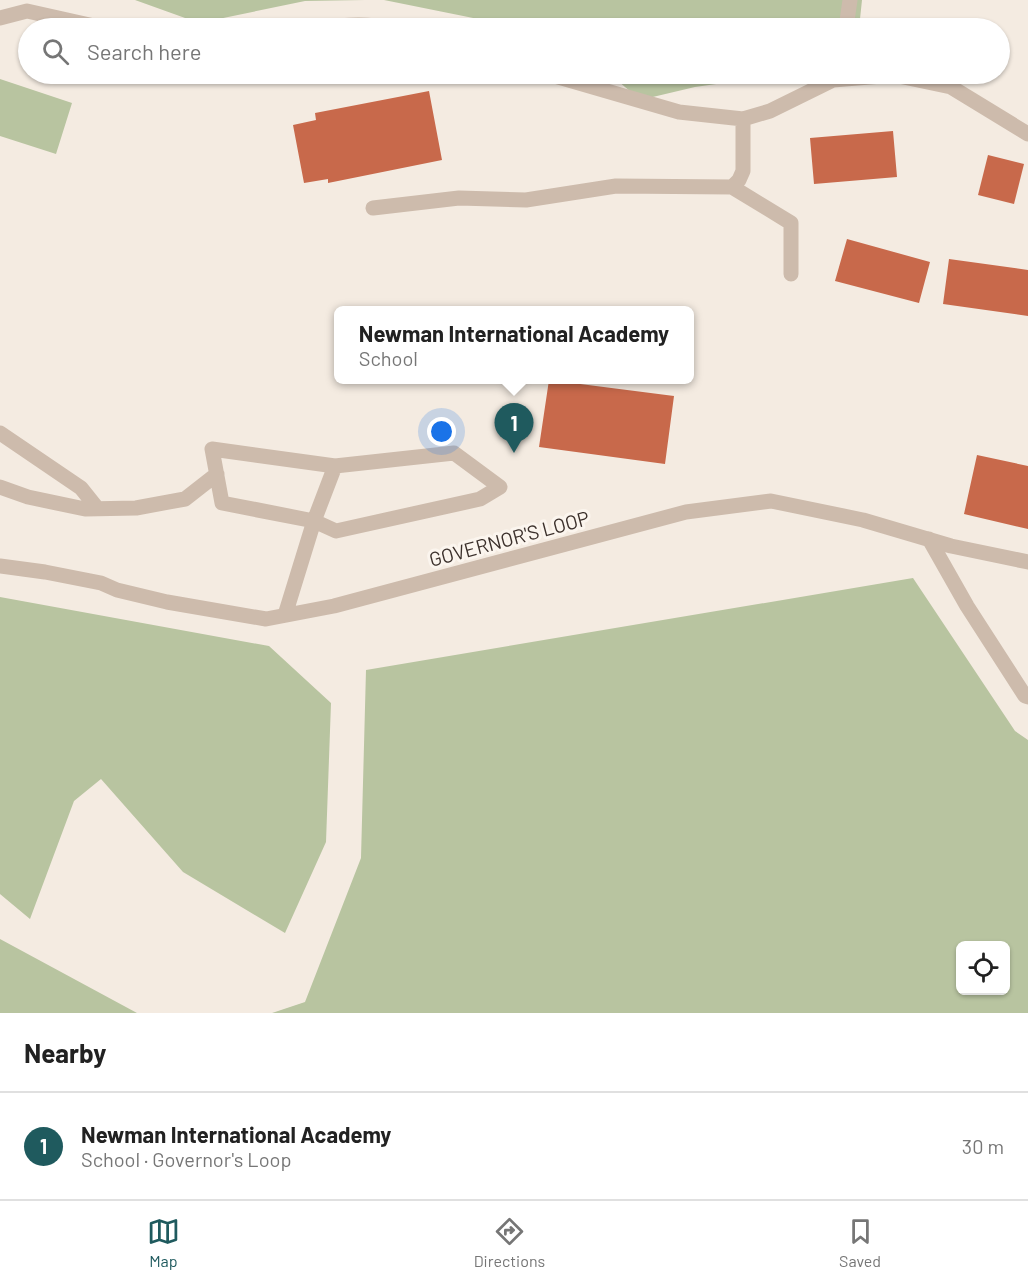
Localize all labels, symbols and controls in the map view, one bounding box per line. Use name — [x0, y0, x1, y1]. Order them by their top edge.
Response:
search box — [18, 18, 1010, 84]
icon: search — [39, 35, 72, 68]
text: Search here — [87, 38, 201, 64]
popup — [334, 306, 694, 384]
text: Newman International Academy — [359, 320, 669, 346]
text: School — [359, 346, 418, 370]
pin: 1 — [494, 404, 534, 453]
your location — [427, 417, 456, 446]
street label: GOVERNOR'S LOOP — [426, 505, 592, 571]
map controls — [956, 941, 1010, 995]
button: locate — [956, 941, 1010, 995]
text: Nearby — [24, 1037, 106, 1068]
text: Newman International Academy — [81, 1121, 391, 1147]
text: 1 — [40, 1134, 47, 1158]
text: 30 m — [962, 1134, 1004, 1158]
text: School · Governor's Loop — [81, 1147, 292, 1171]
tab: Map — [147, 1215, 180, 1270]
tab: Directions — [474, 1215, 545, 1270]
tab: Saved — [839, 1215, 881, 1270]

